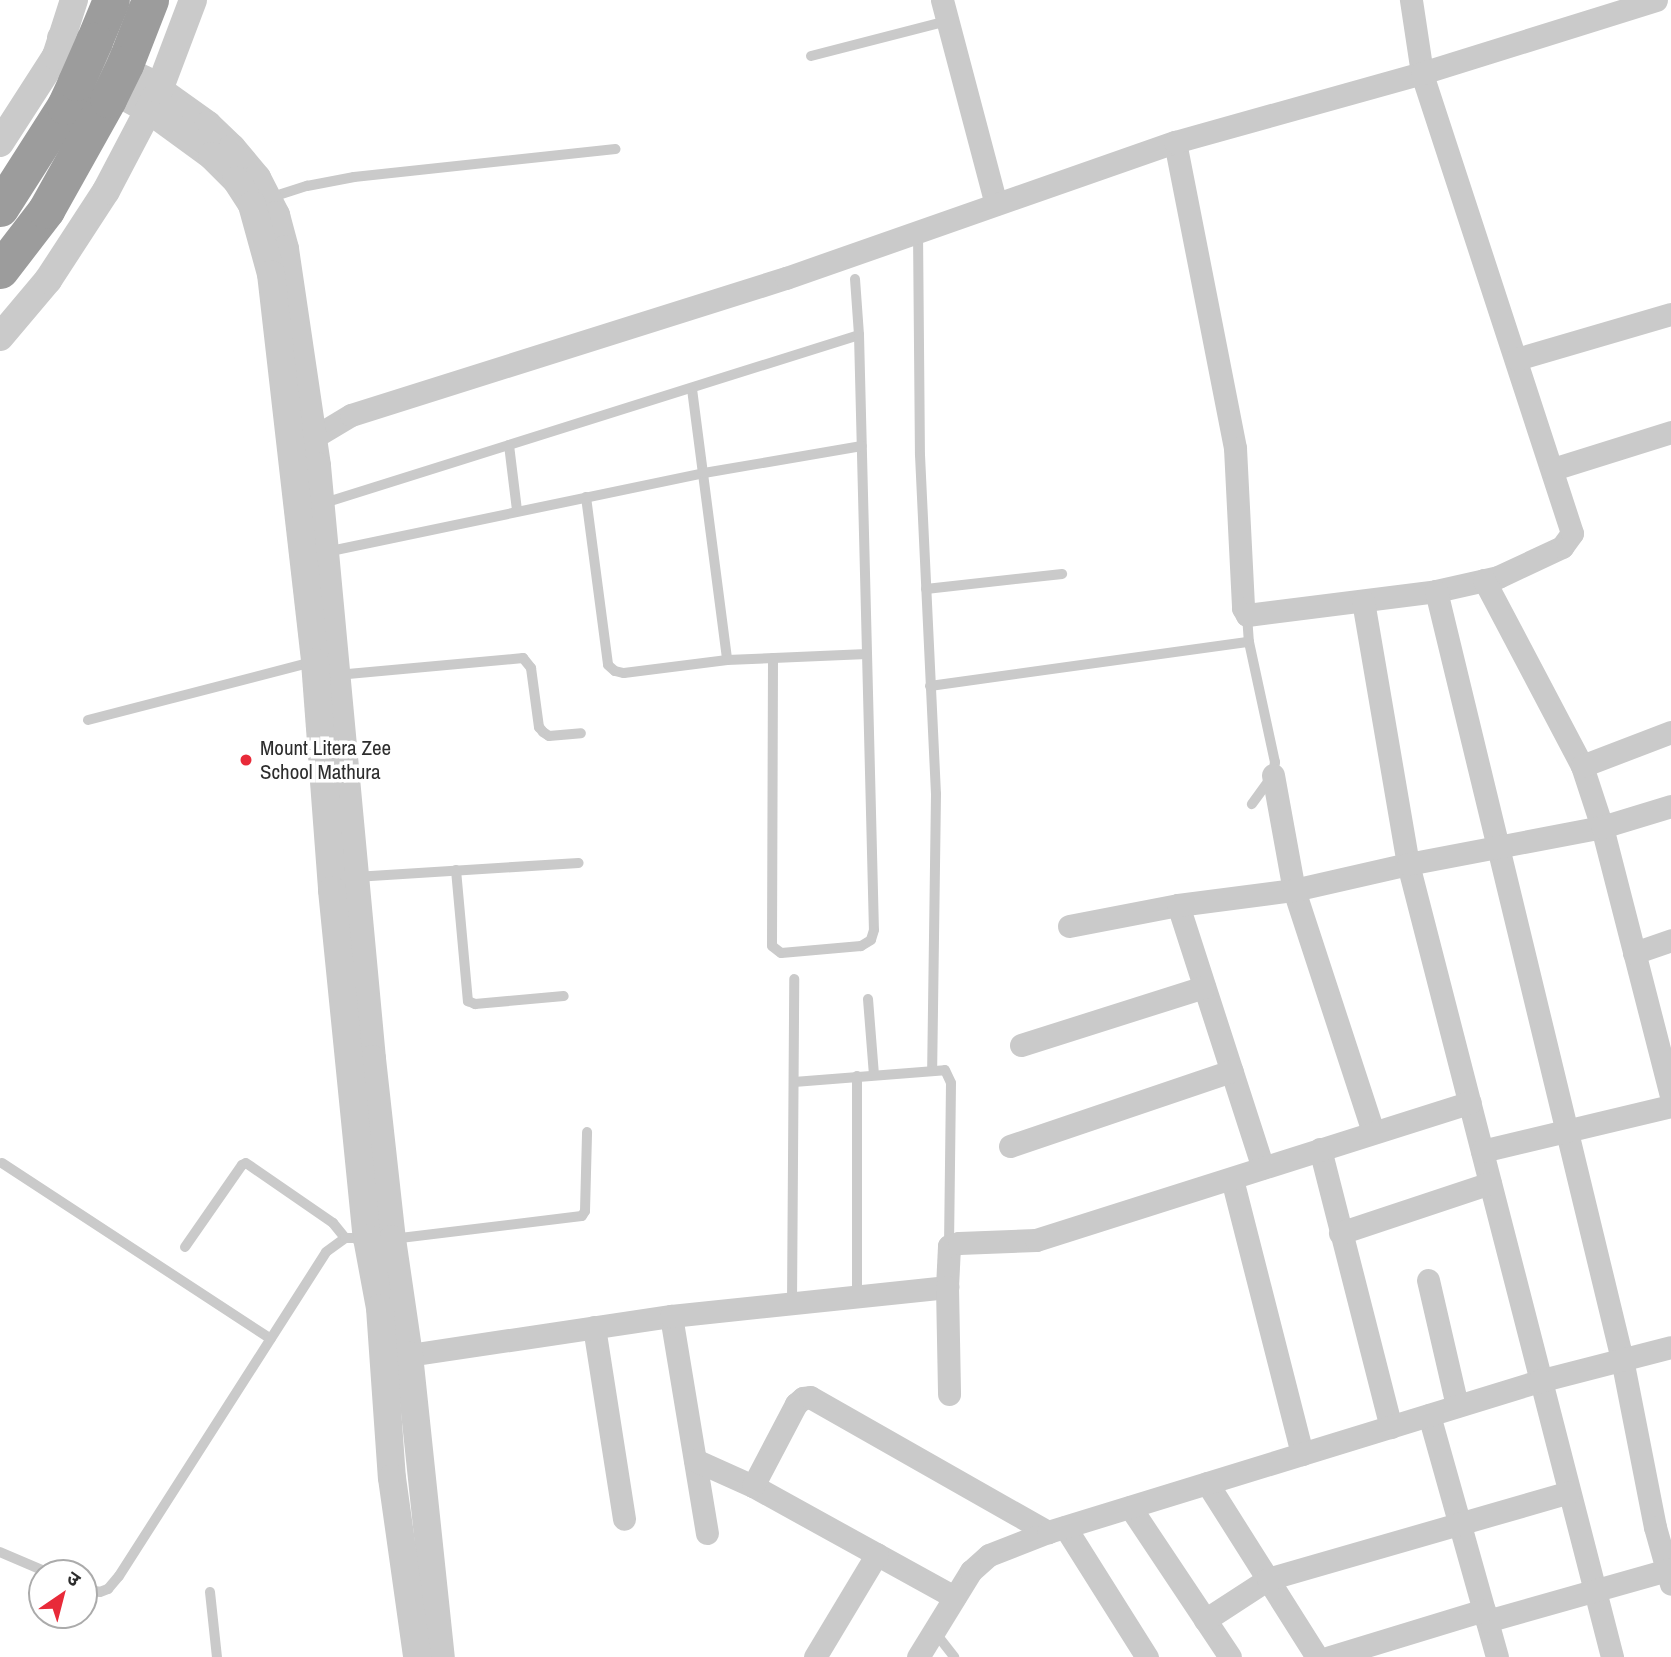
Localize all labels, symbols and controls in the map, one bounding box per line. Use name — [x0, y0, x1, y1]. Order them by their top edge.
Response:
place label: Mount Litera Zee School Mathura — [260, 735, 391, 785]
marker: Mount Litera Zee School Mathura — [238, 752, 254, 768]
north arrow — [28, 1559, 98, 1629]
text: उ — [62, 1565, 86, 1592]

